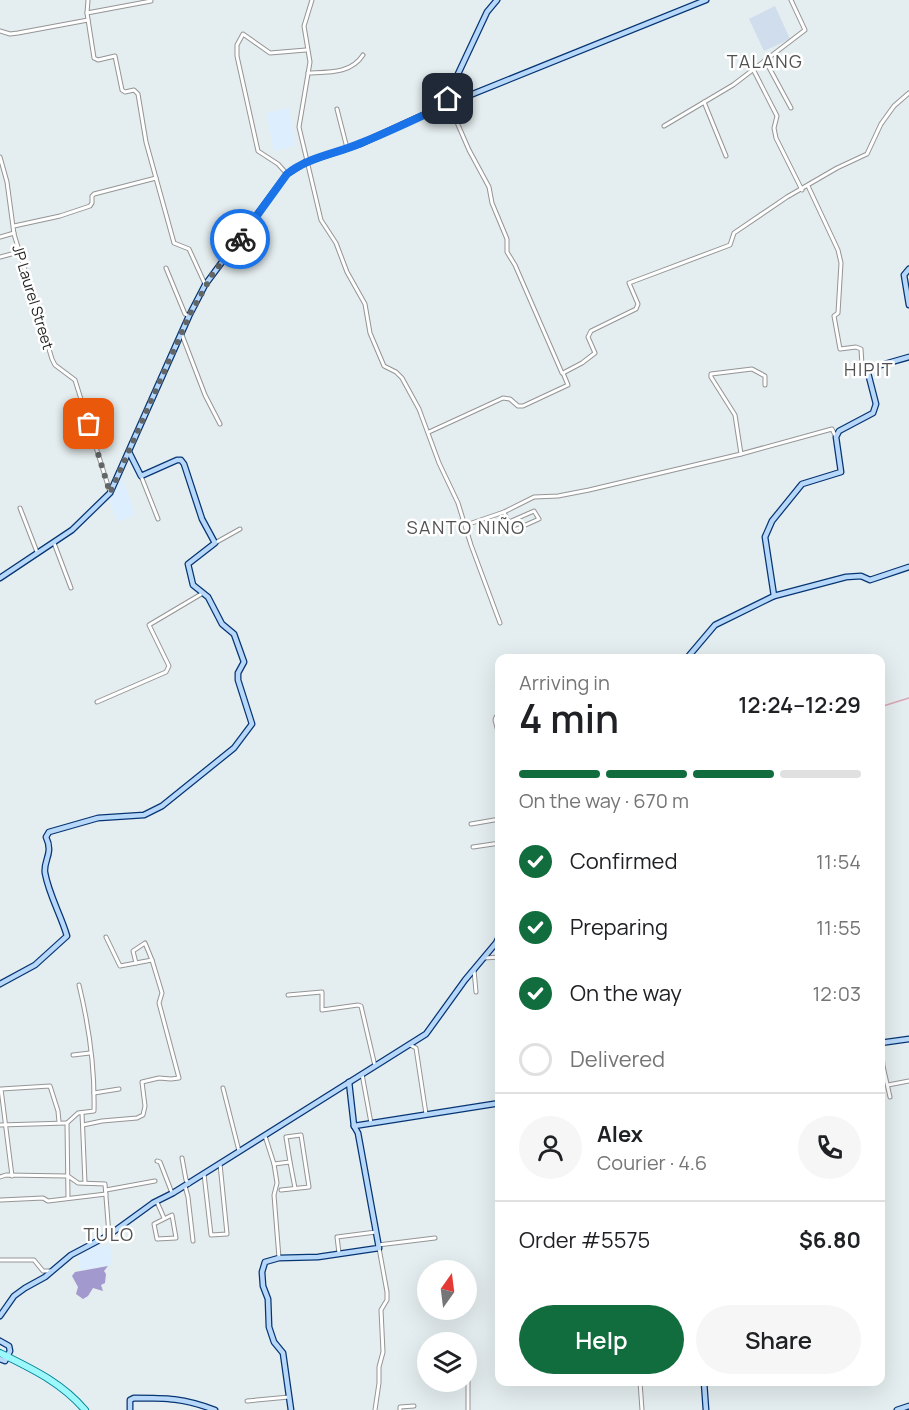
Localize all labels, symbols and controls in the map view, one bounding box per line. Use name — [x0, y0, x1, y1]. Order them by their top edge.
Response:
district label: TALANG — [727, 49, 803, 73]
pin — [422, 73, 473, 124]
icon: home — [431, 82, 464, 115]
courier — [210, 209, 270, 269]
icon: bike — [224, 223, 257, 256]
street label: JP Laurel Street — [7, 242, 59, 352]
district label: HIPIT — [844, 357, 894, 381]
pin — [63, 398, 114, 449]
icon: bag — [72, 407, 105, 440]
district label: SANTO NIÑO — [406, 515, 526, 539]
text: Arriving in — [519, 669, 610, 696]
text: 12:24–12:29 — [738, 690, 861, 720]
text: 4 min — [519, 691, 619, 745]
text: On the way · 670 m — [519, 787, 689, 814]
icon: check — [519, 845, 552, 878]
text: Confirmed — [570, 846, 678, 876]
text: 11:54 — [816, 848, 861, 875]
icon: check — [519, 911, 552, 944]
text: Preparing — [570, 912, 668, 942]
text: 11:55 — [816, 914, 861, 941]
icon: check — [519, 977, 552, 1010]
text: On the way — [570, 978, 682, 1008]
text: 12:03 — [813, 980, 861, 1007]
text: Delivered — [570, 1044, 665, 1074]
button: person — [519, 1116, 582, 1179]
button: phone — [798, 1116, 861, 1179]
text: Alex — [597, 1119, 643, 1149]
text: Courier · 4.6 — [597, 1149, 707, 1176]
district label: TULO — [83, 1222, 135, 1246]
text: Order #5575 — [519, 1225, 650, 1255]
text: $6.80 — [799, 1225, 861, 1255]
north arrow — [417, 1260, 477, 1320]
map controls — [417, 1260, 477, 1392]
button: Help — [519, 1305, 684, 1374]
button: Share — [696, 1305, 861, 1374]
button: layers — [417, 1332, 477, 1392]

